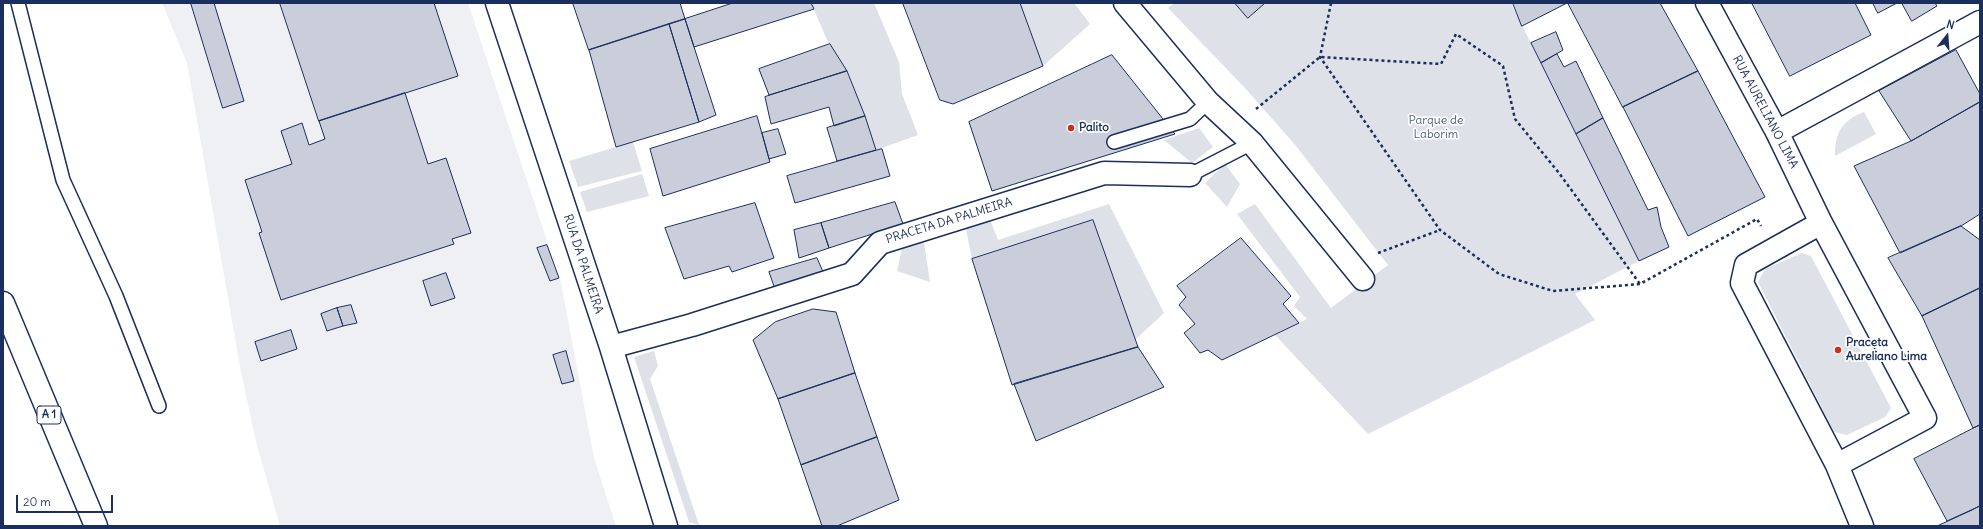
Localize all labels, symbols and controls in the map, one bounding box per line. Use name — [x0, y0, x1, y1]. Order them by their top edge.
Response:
north arrow — [1927, 16, 1967, 56]
text: N — [1945, 17, 1956, 32]
street label: RUA AURELIANO LIMA — [1729, 53, 1801, 171]
park label: Parque de Laborim — [1409, 114, 1463, 142]
place label: Palito — [1079, 121, 1109, 135]
marker: Palito — [1066, 123, 1076, 133]
street label: PRACETA DA PALMEIRA — [884, 195, 1014, 247]
street label: RUA DA PALMEIRA — [560, 212, 606, 316]
place label: Praceta Aureliano Lima — [1846, 336, 1927, 364]
marker: Praceta Aureliano Lima — [1833, 345, 1843, 355]
road number: A 1 — [37, 406, 61, 424]
scale bar — [18, 487, 115, 513]
text: 20 m — [23, 494, 51, 509]

